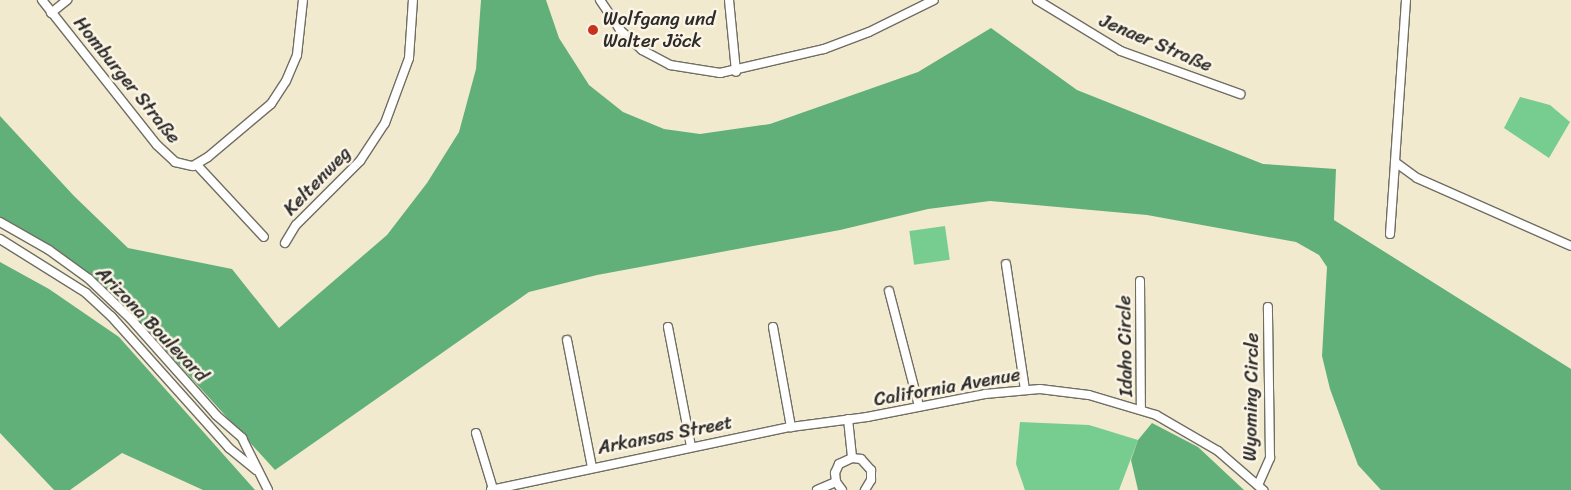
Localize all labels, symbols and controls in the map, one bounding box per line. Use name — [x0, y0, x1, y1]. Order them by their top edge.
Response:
place label: Wolfgang und Walter Jöck — [603, 8, 715, 52]
street label: Jenaer Straße — [1096, 9, 1216, 77]
street label: Homburger Straße — [69, 12, 185, 148]
marker: Wolfgang und Walter Jöck — [587, 24, 599, 36]
street label: Keltenweg — [279, 142, 355, 220]
street label: Arizona Boulevard — [91, 262, 213, 386]
street label: Idaho Circle — [1113, 295, 1137, 397]
street label: Wyoming Circle — [1238, 333, 1264, 461]
street label: California Avenue — [872, 363, 1022, 411]
street label: Arkansas Street — [595, 411, 735, 459]

